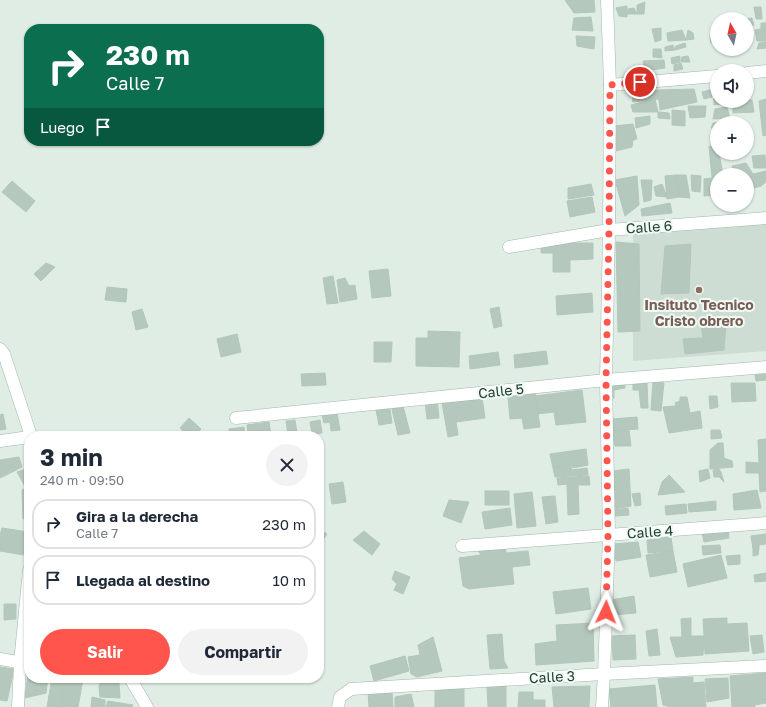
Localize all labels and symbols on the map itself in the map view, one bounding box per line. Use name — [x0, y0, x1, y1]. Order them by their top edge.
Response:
north arrow — [710, 12, 754, 56]
pin — [623, 65, 657, 99]
street label: Calle 6 — [625, 216, 673, 237]
marker: Insituto Tecnico Cristo obrero — [694, 285, 704, 295]
place label: Insituto Tecnico Cristo obrero — [644, 296, 754, 329]
street label: Calle 5 — [477, 380, 525, 401]
street label: Calle 4 — [626, 521, 674, 542]
position arrow — [585, 591, 627, 633]
street label: Calle 3 — [529, 667, 575, 686]

